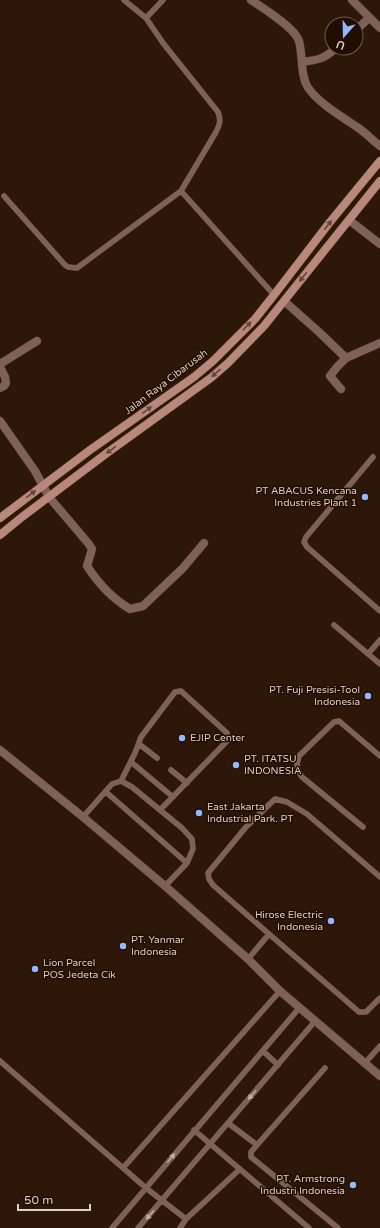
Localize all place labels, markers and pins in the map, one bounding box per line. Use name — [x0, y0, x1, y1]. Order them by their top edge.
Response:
place label: PT ABACUS Kencana Industries Plant 1 — [255, 485, 357, 509]
marker: PT ABACUS Kencana Industries Plant 1 — [360, 492, 370, 502]
place label: PT. Fuji Presisi-Tool Indonesia — [269, 684, 360, 708]
marker: PT. Fuji Presisi-Tool Indonesia — [363, 691, 373, 701]
place label: EJIP Center — [190, 732, 245, 744]
marker: EJIP Center — [177, 733, 187, 743]
place label: PT. ITATSU INDONESIA — [244, 753, 301, 777]
marker: PT. ITATSU INDONESIA — [231, 760, 241, 770]
place label: East Jakarta Industrial Park. PT — [207, 801, 293, 825]
marker: East Jakarta Industrial Park. PT — [194, 808, 204, 818]
place label: Hirose Electric Indonesia — [255, 909, 323, 933]
marker: Hirose Electric Indonesia — [326, 916, 336, 926]
place label: PT. Yanmar Indonesia — [131, 934, 185, 958]
marker: PT. Yanmar Indonesia — [118, 941, 128, 951]
place label: Lion Parcel POS Jedeta Cik — [43, 957, 116, 981]
marker: Lion Parcel POS Jedeta Cik — [30, 964, 40, 974]
place label: PT. Armstrong Industri Indonesia — [260, 1173, 345, 1197]
marker: PT. Armstrong Industri Indonesia — [348, 1180, 358, 1190]

